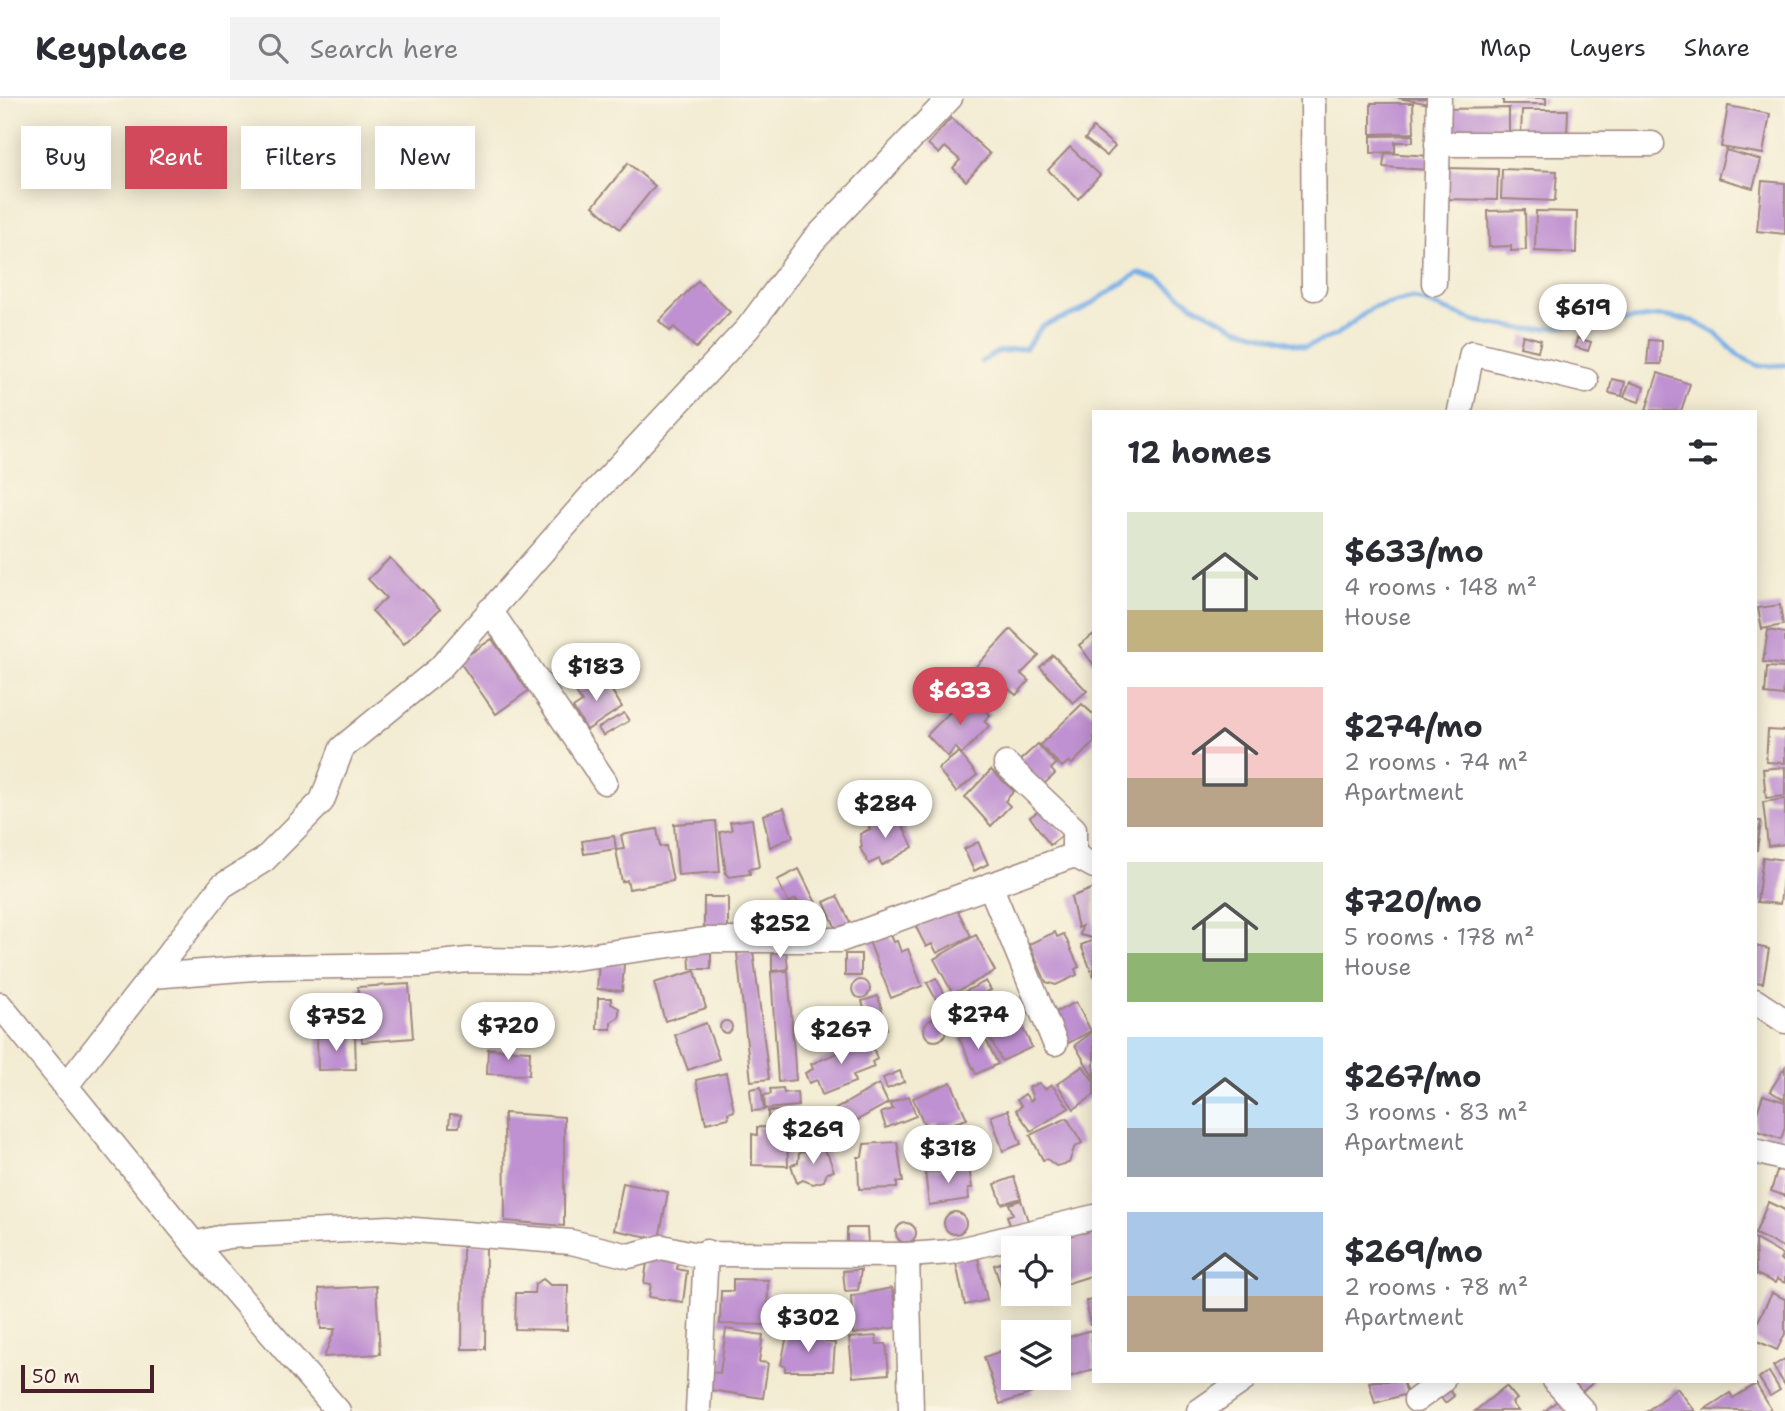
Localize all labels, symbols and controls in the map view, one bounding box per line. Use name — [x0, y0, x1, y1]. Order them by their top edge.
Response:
search box — [230, 17, 720, 80]
text: Keyplace — [35, 26, 188, 71]
icon: search — [254, 29, 292, 67]
text: Search here — [310, 31, 458, 66]
text: Map — [1480, 32, 1531, 64]
text: Layers — [1569, 32, 1646, 64]
text: Share — [1684, 32, 1750, 64]
chip: Buy — [21, 126, 111, 189]
chip: Rent — [125, 126, 227, 189]
chip: Filters — [241, 126, 361, 189]
chip: New — [375, 126, 475, 189]
pin: $619 — [1542, 285, 1624, 344]
text: $619 — [1555, 292, 1611, 322]
text: 12 homes — [1127, 432, 1271, 473]
icon: filters — [1684, 433, 1722, 471]
text: $633/mo — [1344, 531, 1484, 572]
icon: home — [1183, 540, 1267, 624]
text: 4 rooms · 148 m² — [1344, 572, 1537, 602]
text: House — [1344, 602, 1412, 632]
pin: $183 — [555, 644, 637, 703]
text: $183 — [567, 651, 625, 681]
pin: $633 — [919, 668, 1001, 727]
text: $633 — [929, 675, 991, 705]
text: $274/mo — [1344, 706, 1483, 747]
icon: home — [1183, 715, 1267, 799]
text: 2 rooms · 74 m² — [1344, 747, 1528, 777]
text: Apartment — [1344, 777, 1464, 807]
pin: $284 — [844, 780, 926, 840]
text: $284 — [853, 788, 917, 818]
text: $720/mo — [1344, 881, 1482, 922]
icon: home — [1183, 890, 1267, 974]
pin: $252 — [739, 900, 821, 960]
text: $252 — [749, 908, 811, 938]
text: 5 rooms · 178 m² — [1344, 922, 1535, 952]
text: House — [1344, 952, 1412, 982]
pin: $274 — [937, 992, 1019, 1051]
pin: $752 — [295, 993, 377, 1053]
text: $274 — [947, 999, 1009, 1029]
text: $752 — [306, 1001, 366, 1031]
pin: $720 — [467, 1002, 549, 1062]
pin: $267 — [800, 1006, 882, 1066]
text: $720 — [477, 1010, 539, 1040]
text: $267 — [810, 1014, 872, 1044]
text: $267/mo — [1344, 1056, 1482, 1097]
icon: home — [1183, 1065, 1267, 1149]
text: 3 rooms · 83 m² — [1344, 1097, 1528, 1127]
pin: $269 — [772, 1107, 854, 1166]
text: $269 — [782, 1114, 844, 1144]
pin: $318 — [907, 1126, 989, 1185]
text: Apartment — [1344, 1127, 1464, 1157]
text: $318 — [919, 1133, 977, 1163]
text: $269/mo — [1344, 1231, 1483, 1272]
map controls — [1001, 1236, 1071, 1390]
button: locate — [1001, 1236, 1071, 1306]
icon: home — [1183, 1240, 1267, 1324]
text: 2 rooms · 78 m² — [1344, 1272, 1528, 1302]
pin: $302 — [767, 1294, 849, 1354]
text: $302 — [776, 1302, 840, 1332]
text: Apartment — [1344, 1302, 1464, 1332]
button: layers — [1001, 1320, 1071, 1390]
scale bar — [21, 1362, 154, 1394]
text: 50 m — [32, 1364, 80, 1389]

